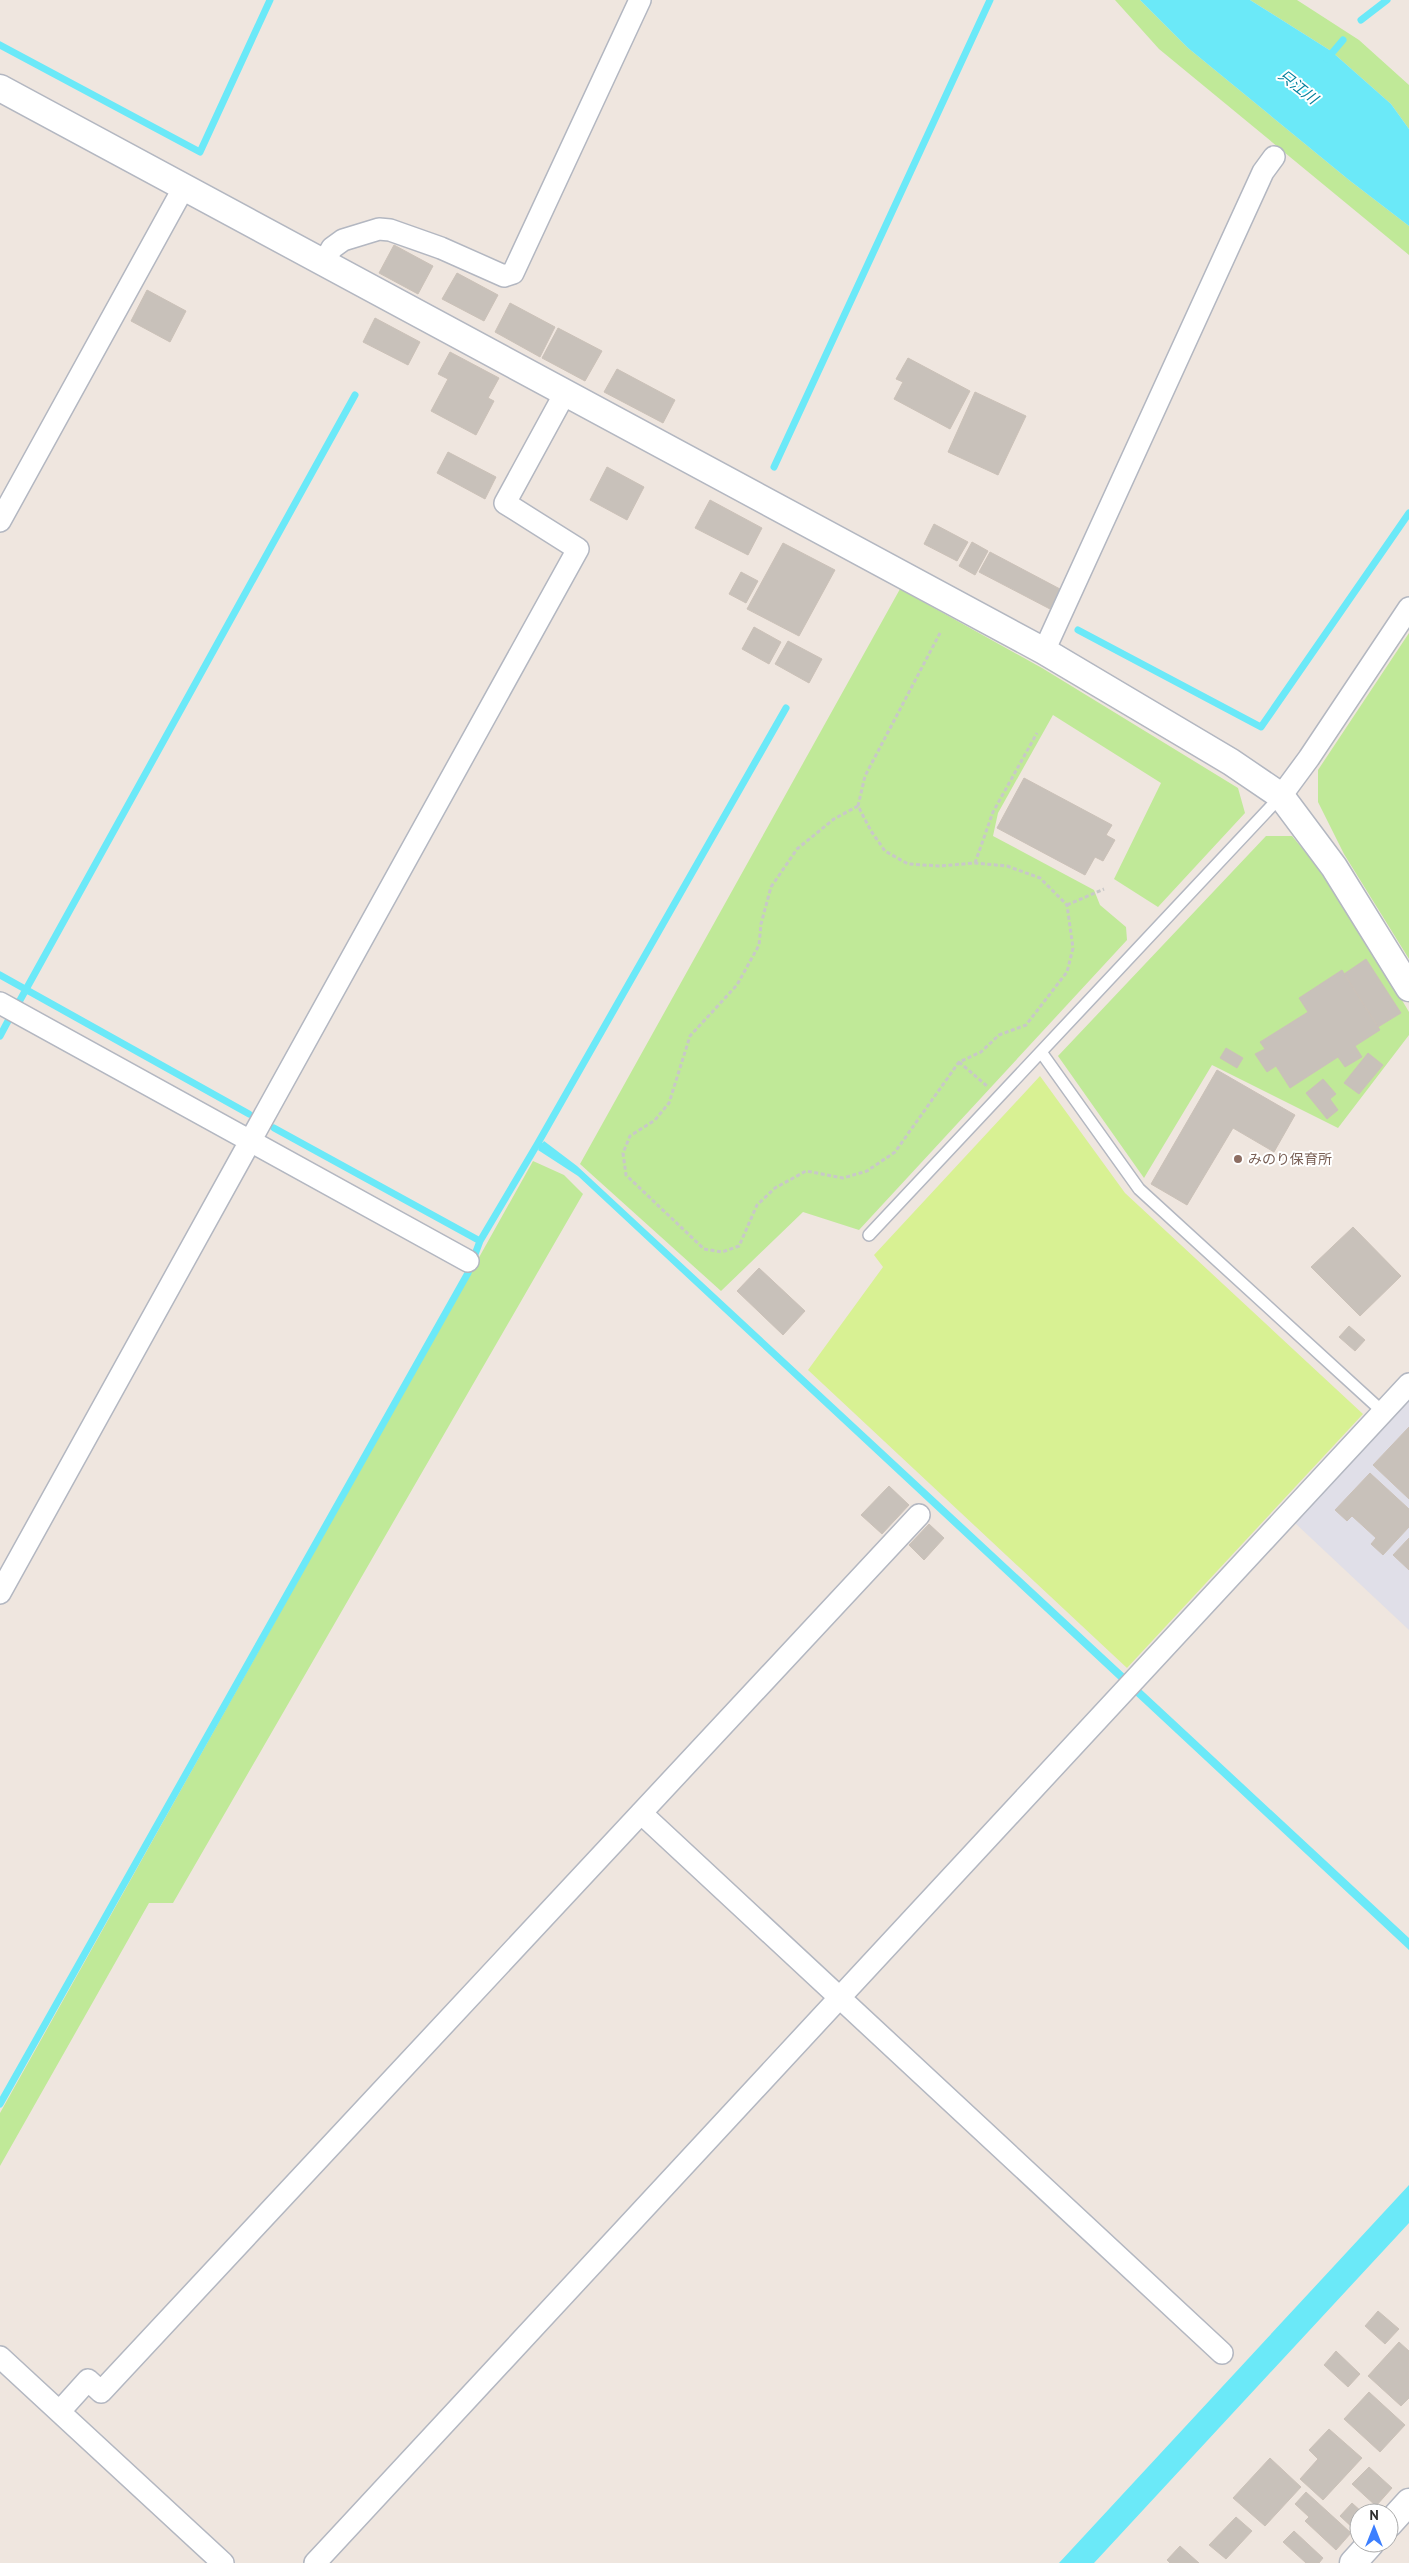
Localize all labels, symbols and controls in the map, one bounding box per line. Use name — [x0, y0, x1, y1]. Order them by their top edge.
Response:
water label: 只江川 — [1275, 65, 1323, 109]
place label: みのり保育所 — [1248, 1150, 1332, 1168]
marker: みのり保育所 — [1232, 1153, 1244, 1165]
north arrow — [1349, 2503, 1399, 2553]
text: N — [1369, 2506, 1379, 2524]

